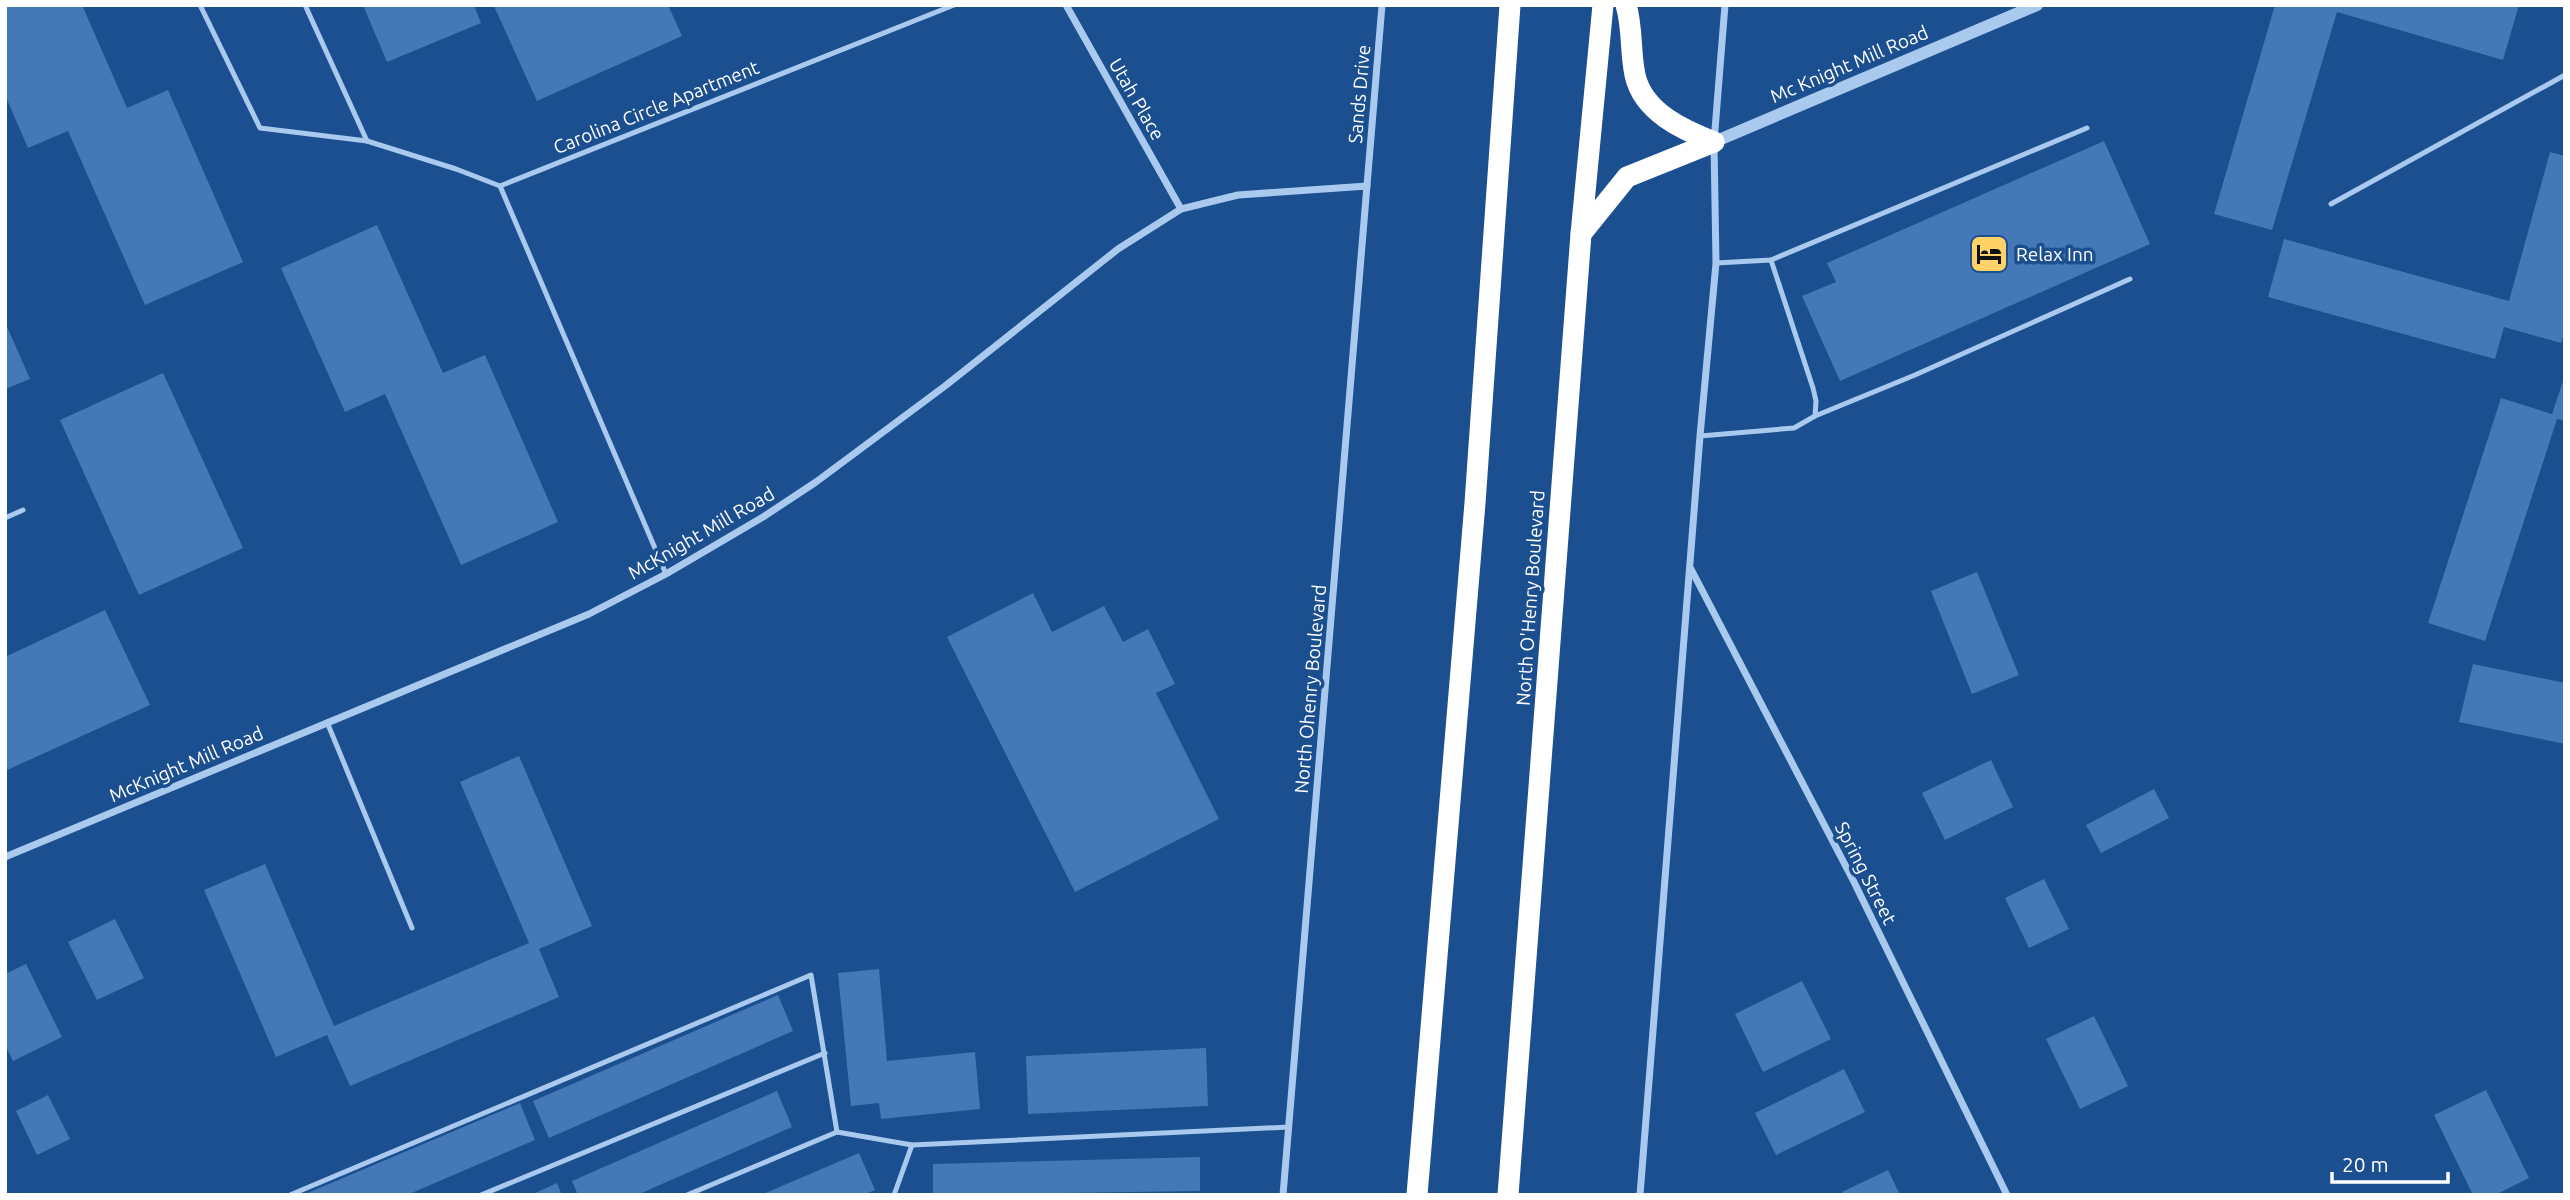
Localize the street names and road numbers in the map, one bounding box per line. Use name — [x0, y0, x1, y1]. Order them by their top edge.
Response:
street label: Mc Knight Mill Road — [1767, 21, 1931, 107]
street label: Sands Drive — [1344, 44, 1374, 144]
street label: Utah Place — [1105, 54, 1169, 144]
street label: Carolina Circle Apartment — [550, 55, 762, 158]
street label: McKnight Mill Road — [624, 482, 778, 584]
street label: North O'Henry Boulevard — [1511, 489, 1549, 707]
street label: North Ohenry Boulevard — [1290, 584, 1330, 794]
street label: McKnight Mill Road — [106, 722, 266, 806]
street label: Spring Street — [1831, 818, 1901, 928]

